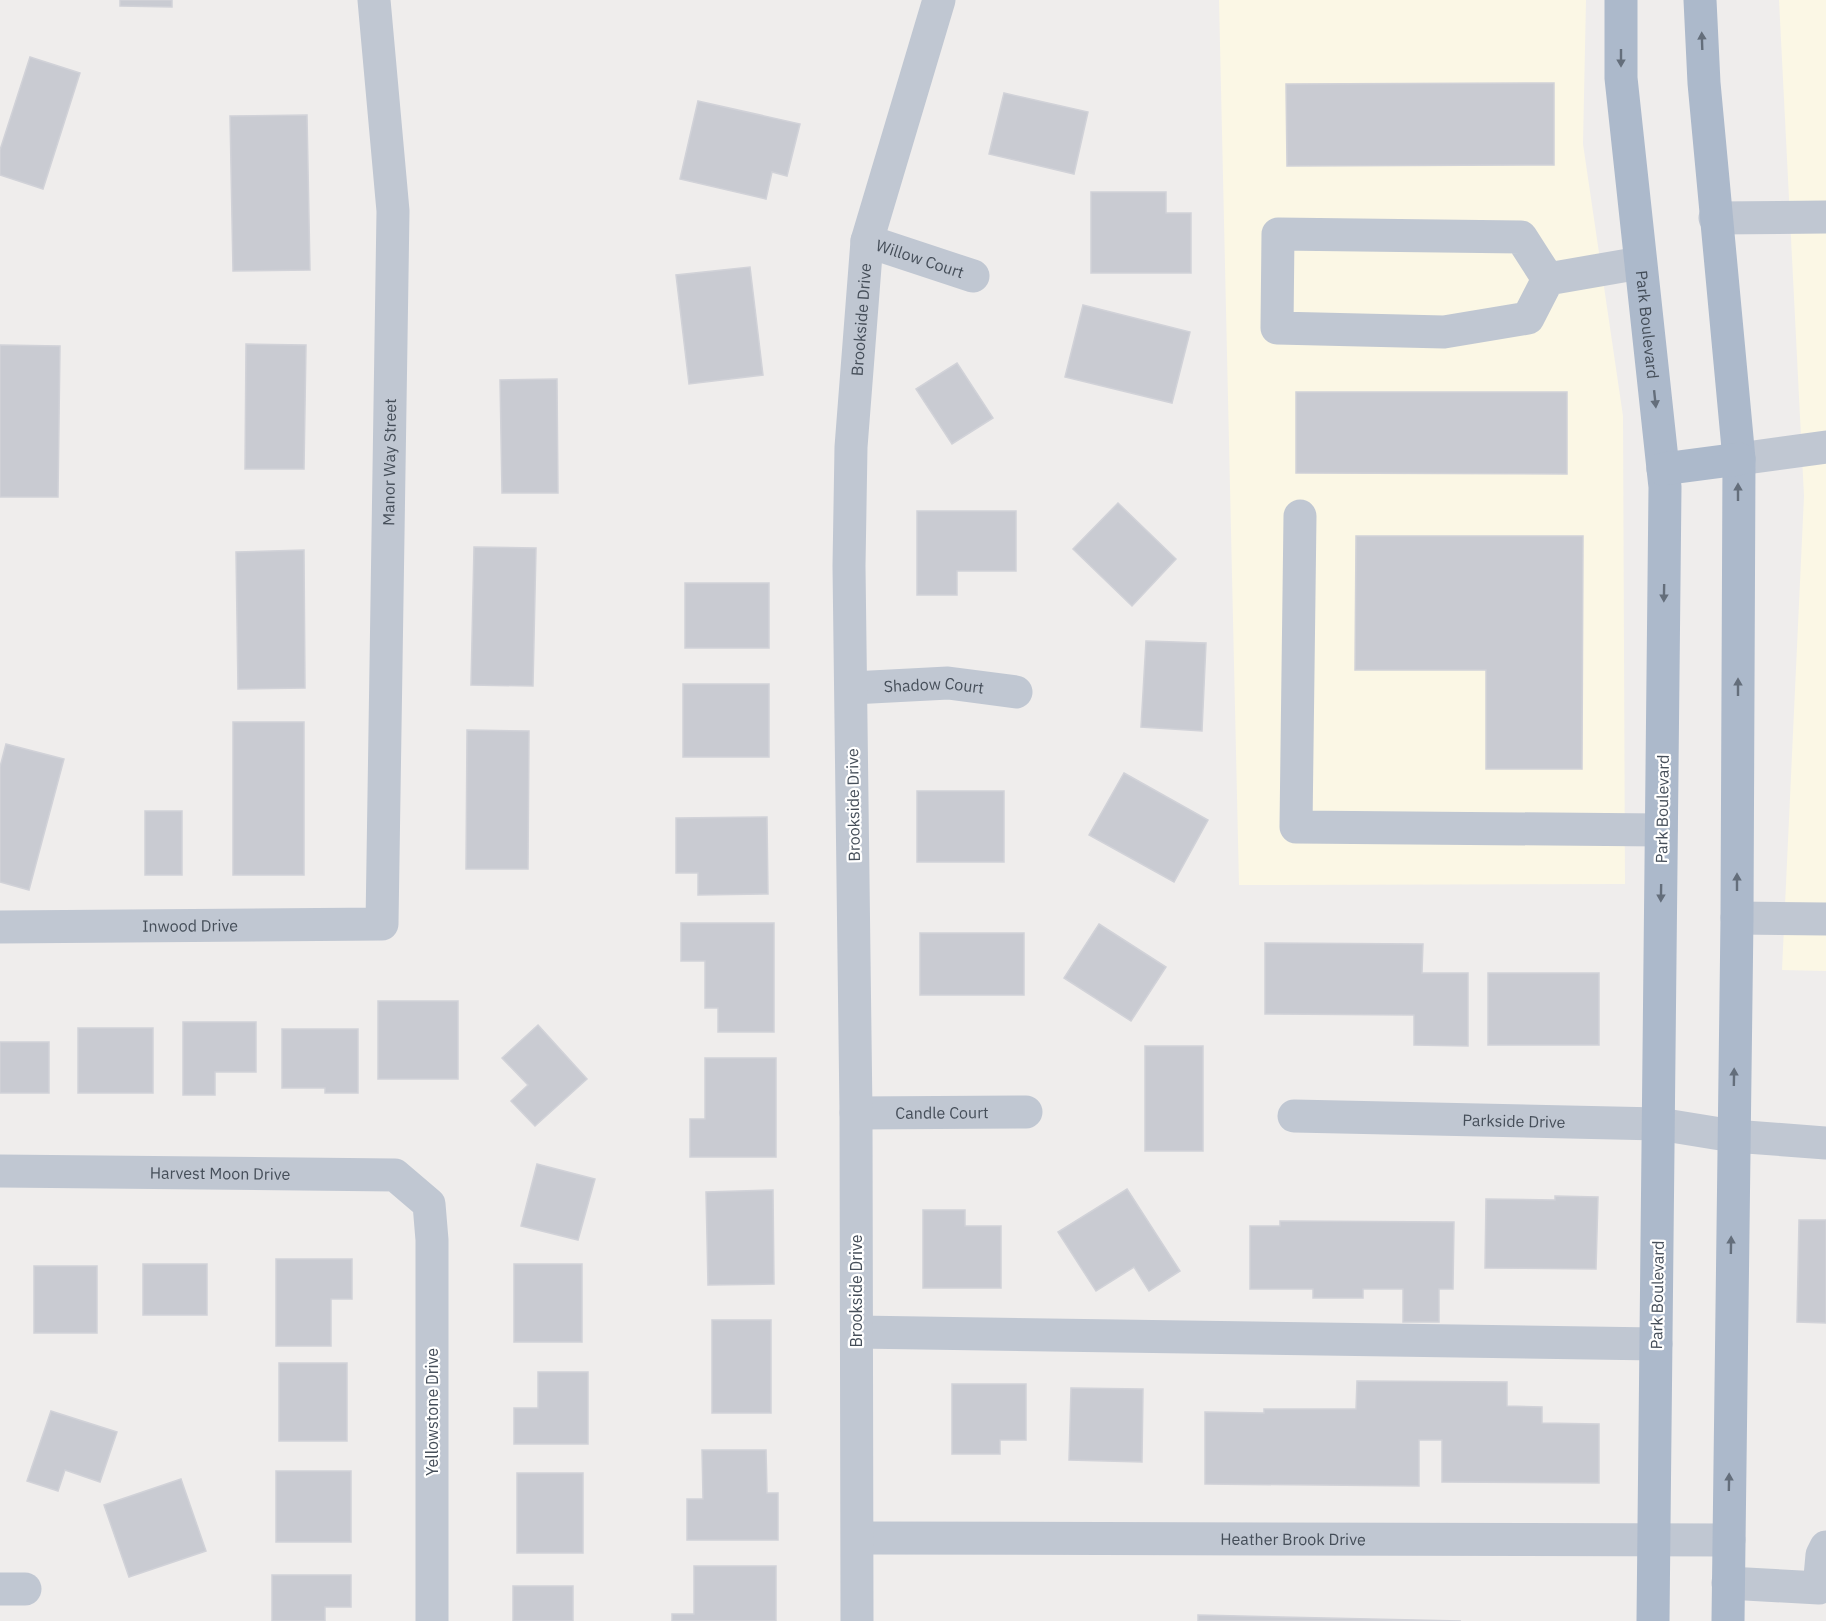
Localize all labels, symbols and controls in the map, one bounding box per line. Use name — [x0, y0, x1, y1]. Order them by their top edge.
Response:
one-way arrow — [1697, 32, 1707, 51]
one-way arrow — [1616, 49, 1626, 68]
street label: Willow Court — [874, 235, 967, 282]
street label: Brookside Drive — [847, 262, 875, 377]
street label: Park Boulevard — [1632, 269, 1663, 380]
one-way arrow — [1650, 389, 1660, 408]
street label: Manor Way Street — [378, 398, 400, 526]
one-way arrow — [1734, 483, 1743, 502]
one-way arrow — [1659, 584, 1669, 603]
street label: Shadow Court — [883, 673, 985, 698]
one-way arrow — [1733, 678, 1742, 697]
street label: Brookside Drive — [842, 748, 864, 862]
street label: Park Boulevard — [1651, 754, 1673, 864]
one-way arrow — [1732, 873, 1742, 892]
one-way arrow — [1656, 884, 1666, 903]
street label: Inwood Drive — [142, 915, 238, 936]
one-way arrow — [1729, 1068, 1739, 1087]
street label: Candle Court — [895, 1102, 989, 1123]
street label: Parkside Drive — [1462, 1110, 1566, 1132]
street label: Harvest Moon Drive — [150, 1163, 291, 1184]
street label: Brookside Drive — [846, 1234, 866, 1348]
one-way arrow — [1727, 1236, 1736, 1255]
street label: Park Boulevard — [1646, 1240, 1668, 1350]
street label: Yellowstone Drive — [422, 1348, 442, 1476]
one-way arrow — [1724, 1472, 1734, 1491]
street label: Heather Brook Drive — [1220, 1529, 1366, 1549]

